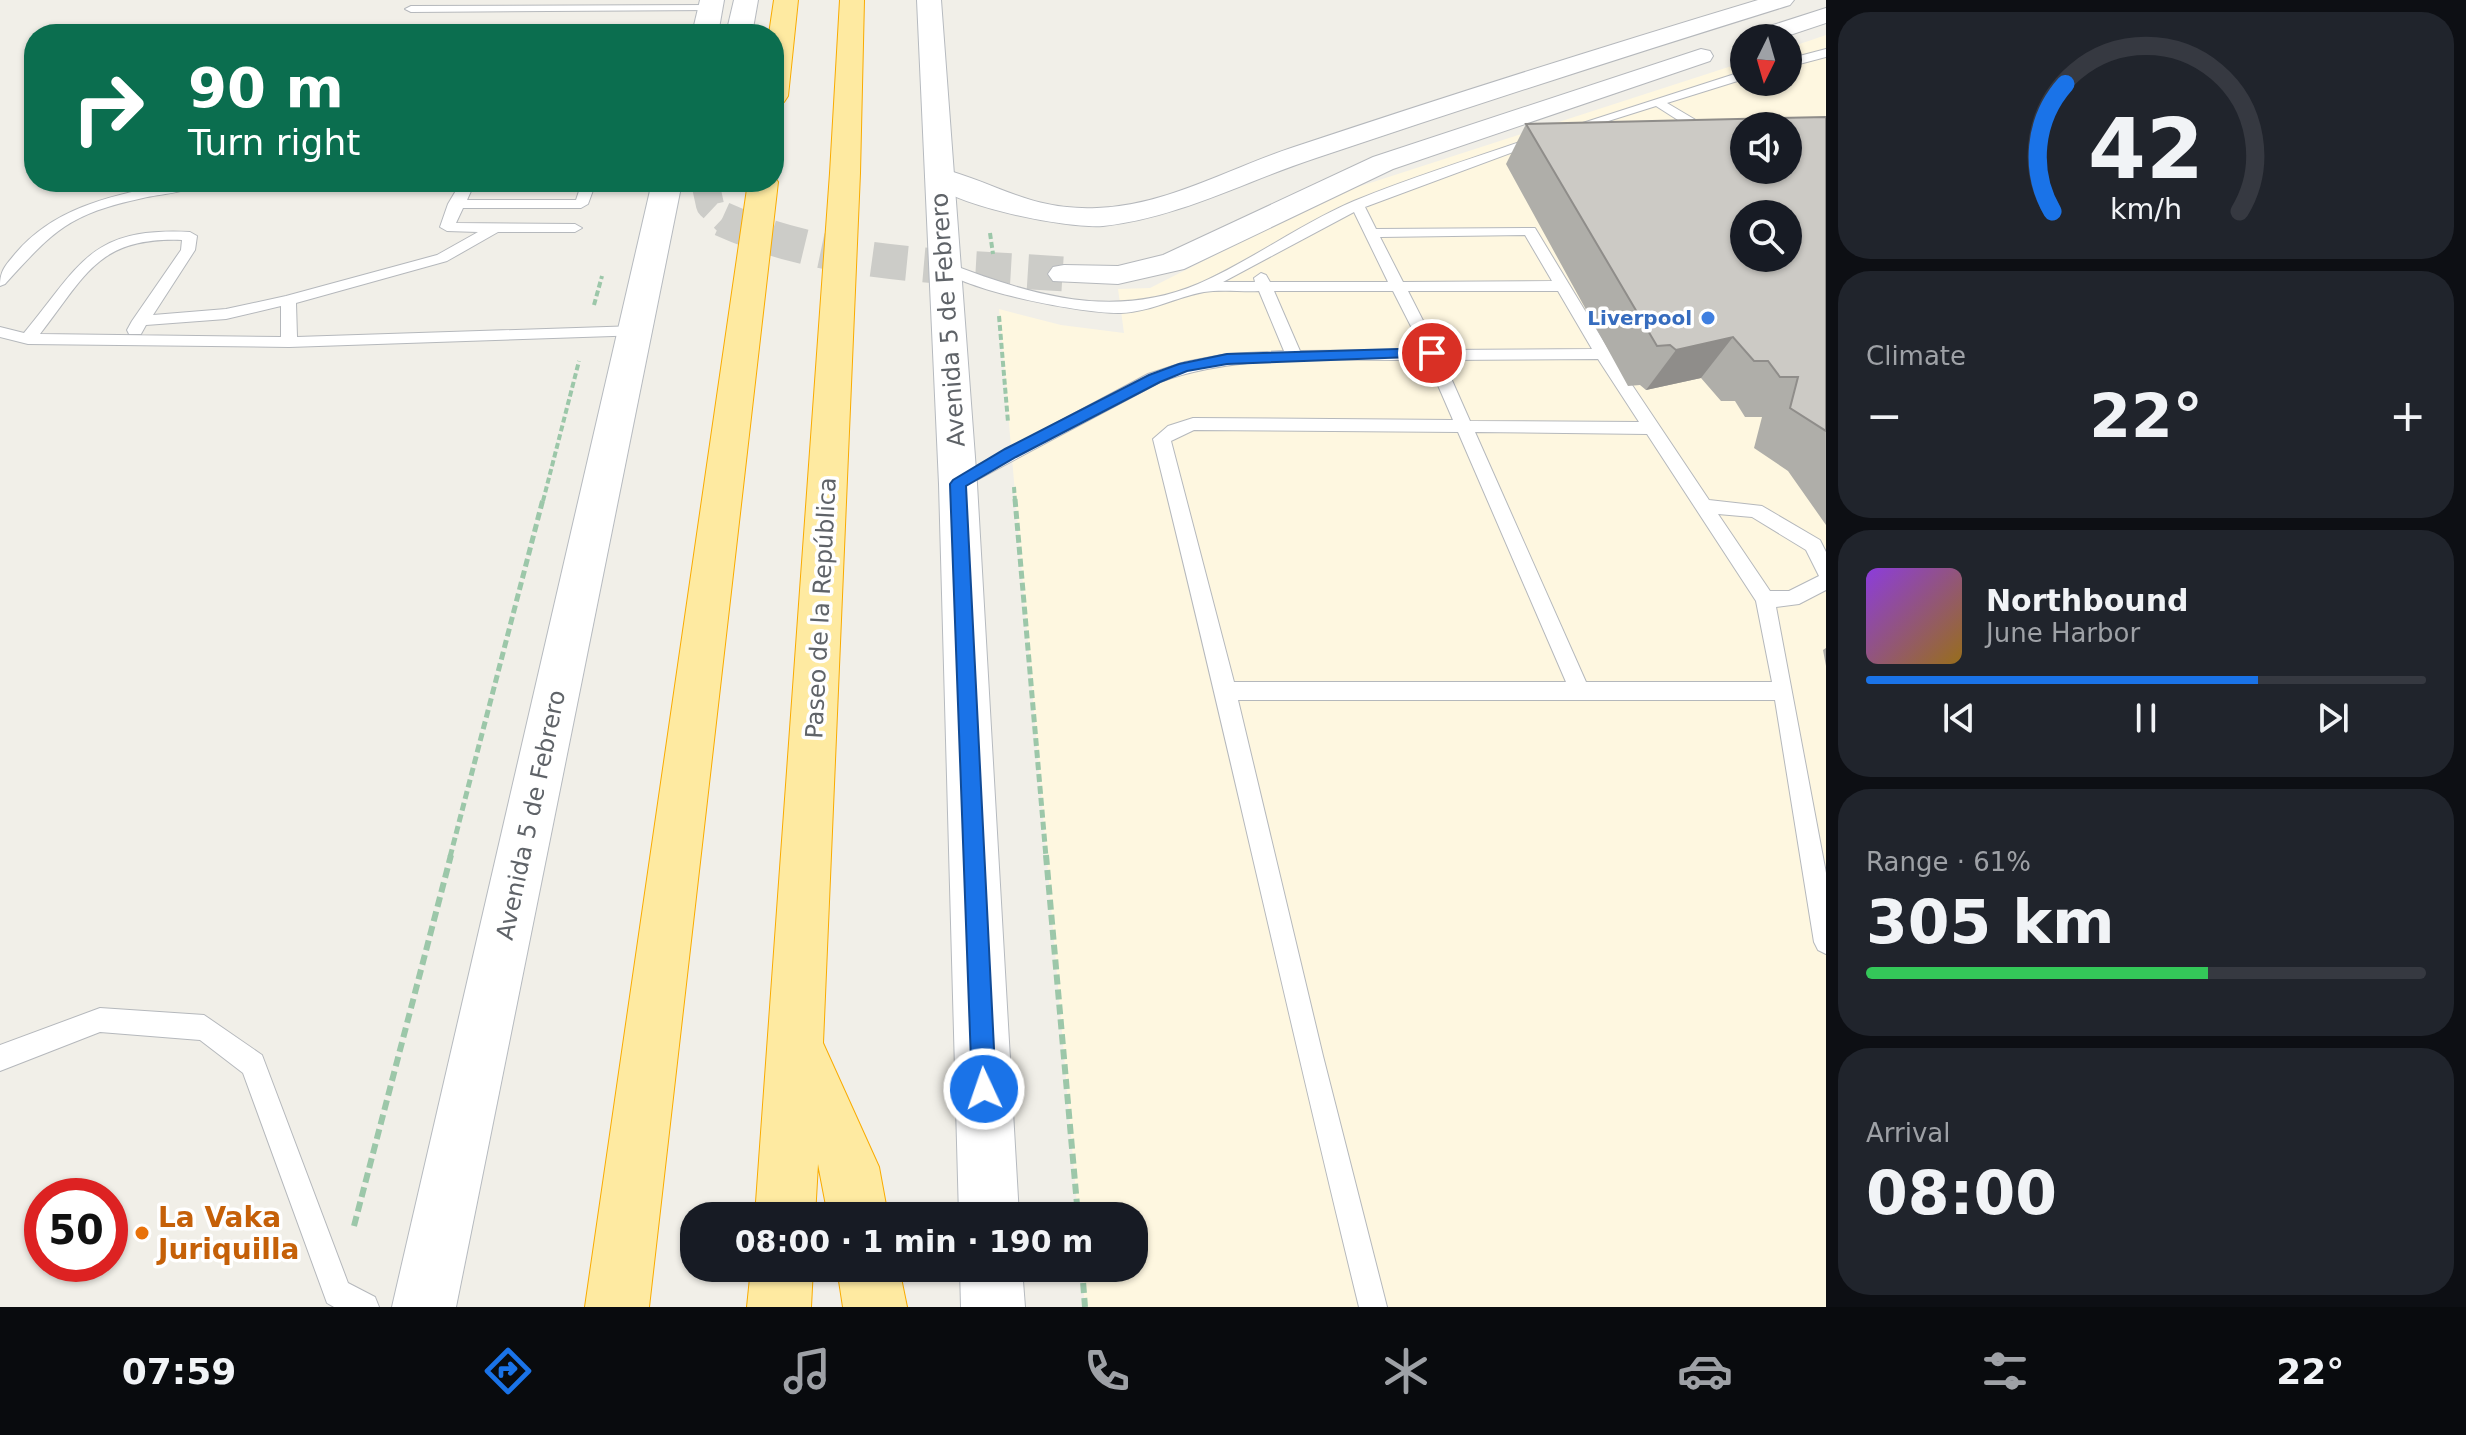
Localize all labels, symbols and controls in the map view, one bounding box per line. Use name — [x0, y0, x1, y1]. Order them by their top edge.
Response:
north arrow — [1730, 24, 1802, 96]
map controls — [1730, 24, 1802, 272]
text: 90 m — [188, 55, 344, 120]
icon: right — [56, 56, 160, 160]
text: 42 — [2088, 100, 2204, 197]
button: sound — [1730, 112, 1802, 184]
text: Turn right — [188, 122, 360, 163]
street label: Avenida 5 de Febrero — [925, 192, 971, 448]
text: km/h — [2110, 192, 2182, 226]
button: search — [1730, 200, 1802, 272]
place label: Liverpool — [1587, 306, 1692, 330]
marker: Liverpool — [1699, 309, 1717, 327]
pin — [1398, 319, 1466, 387]
icon: arrive — [1410, 331, 1454, 375]
text: Climate — [1866, 341, 1966, 371]
text: 22° — [2089, 381, 2203, 451]
text: − — [1866, 390, 1903, 441]
text: + — [2389, 390, 2426, 441]
street label: Paseo de la República — [800, 477, 842, 739]
text: Northbound — [1986, 583, 2189, 618]
text: June Harbor — [1986, 618, 2140, 648]
street label: Avenida 5 de Febrero — [491, 688, 571, 942]
icon: previous — [1937, 696, 1981, 740]
icon: pause — [2124, 696, 2168, 740]
icon: next — [2311, 696, 2355, 740]
text: Range · 61% — [1866, 847, 2031, 877]
text: 305 km — [1866, 887, 2115, 957]
position arrow — [942, 1047, 1026, 1131]
text: Arrival — [1866, 1118, 1950, 1148]
text: 08:00 — [1866, 1158, 2057, 1228]
speed limit sign: 50 — [24, 1178, 128, 1282]
place label: La Vaka Juriquilla — [156, 1201, 299, 1266]
marker: La Vaka Juriquilla — [133, 1224, 151, 1242]
text: 08:00 · 1 min · 190 m — [735, 1224, 1093, 1259]
icon: directions — [480, 1343, 536, 1399]
icon: music — [779, 1343, 835, 1399]
icon: phone — [1079, 1343, 1135, 1399]
icon: climate — [1378, 1343, 1434, 1399]
icon: car — [1677, 1343, 1733, 1399]
icon: filters — [1977, 1343, 2033, 1399]
text: 07:59 — [122, 1351, 236, 1392]
text: 22° — [2276, 1351, 2344, 1392]

